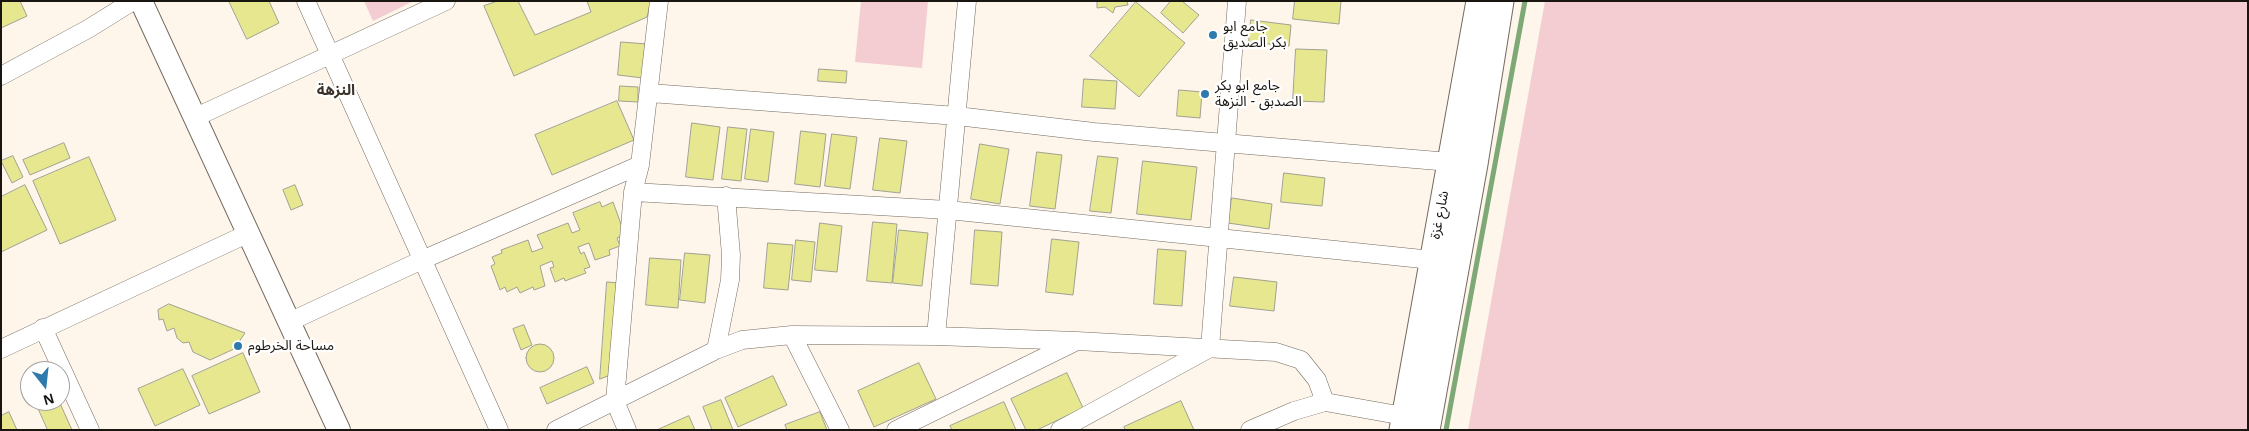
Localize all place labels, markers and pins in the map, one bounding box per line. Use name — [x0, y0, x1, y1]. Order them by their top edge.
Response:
place label: جامع ابو بكر الصديق — [1223, 19, 1287, 52]
marker: جامع ابو بكر الصديق — [1207, 29, 1219, 41]
place label: جامع ابو بكر الصدبق - النزهة — [1215, 78, 1302, 110]
marker: جامع ابو بكر الصدبق - النزهة — [1199, 88, 1211, 100]
place label: مساحة الخرطوم — [248, 338, 334, 354]
marker: مساحة الخرطوم — [232, 340, 244, 352]

